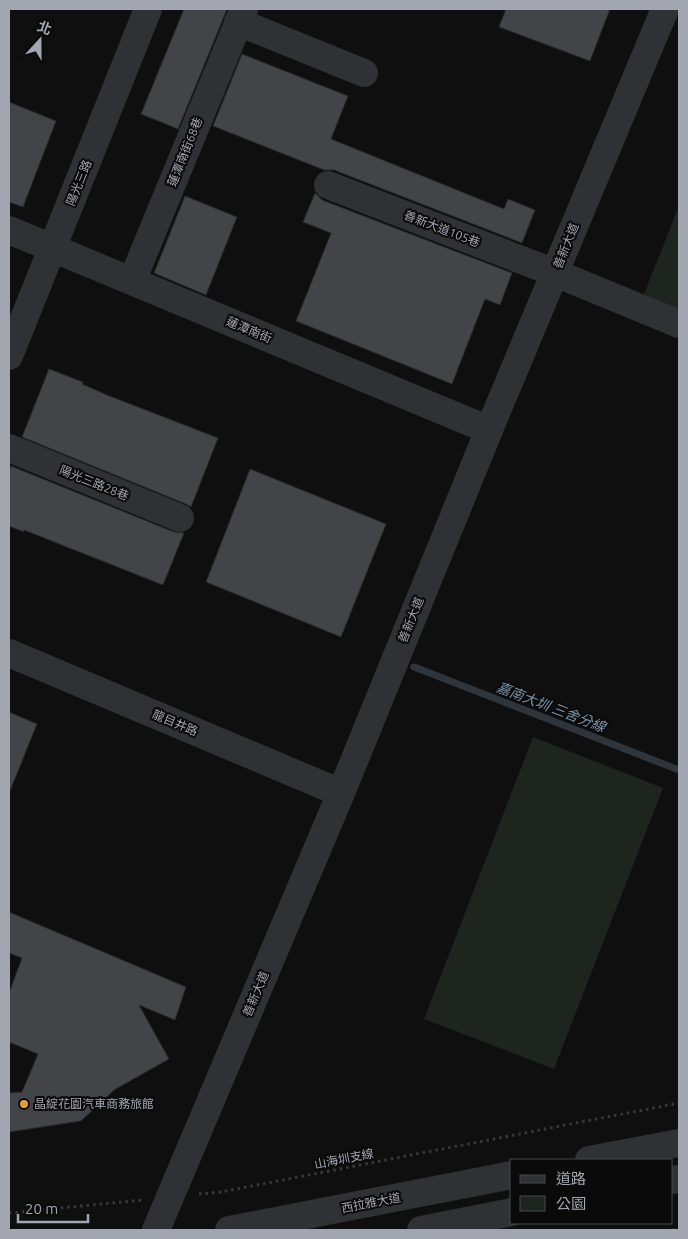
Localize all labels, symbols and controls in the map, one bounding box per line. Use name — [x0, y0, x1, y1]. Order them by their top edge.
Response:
north arrow — [15, 15, 65, 65]
text: 北 — [35, 18, 54, 38]
street label: 蓮潭南街68巷 — [165, 115, 204, 188]
street label: 陽光三路 — [64, 158, 94, 208]
street label: 善新大道105巷 — [402, 208, 482, 249]
street label: 善新大道 — [551, 221, 581, 271]
street label: 蓮潭南街 — [225, 314, 274, 345]
street label: 陽光三路28巷 — [58, 463, 131, 502]
street label: 善新大道 — [396, 595, 426, 645]
water label: 嘉南大圳 三舍分線 — [494, 679, 610, 736]
street label: 龍目井路 — [151, 707, 200, 738]
street label: 善新大道 — [240, 969, 271, 1018]
place label: 晶綻花園汽車商務旅館 — [34, 1097, 154, 1110]
marker: 晶綻花園汽車商務旅館 — [18, 1098, 30, 1110]
street label: 山海圳支線 — [313, 1146, 375, 1171]
legend — [510, 1159, 673, 1224]
text: 道路 — [556, 1170, 586, 1187]
street label: 西拉雅大道 — [340, 1190, 402, 1215]
scale bar — [18, 1192, 88, 1224]
text: 公園 — [556, 1195, 586, 1212]
text: 20 m — [25, 1200, 58, 1217]

